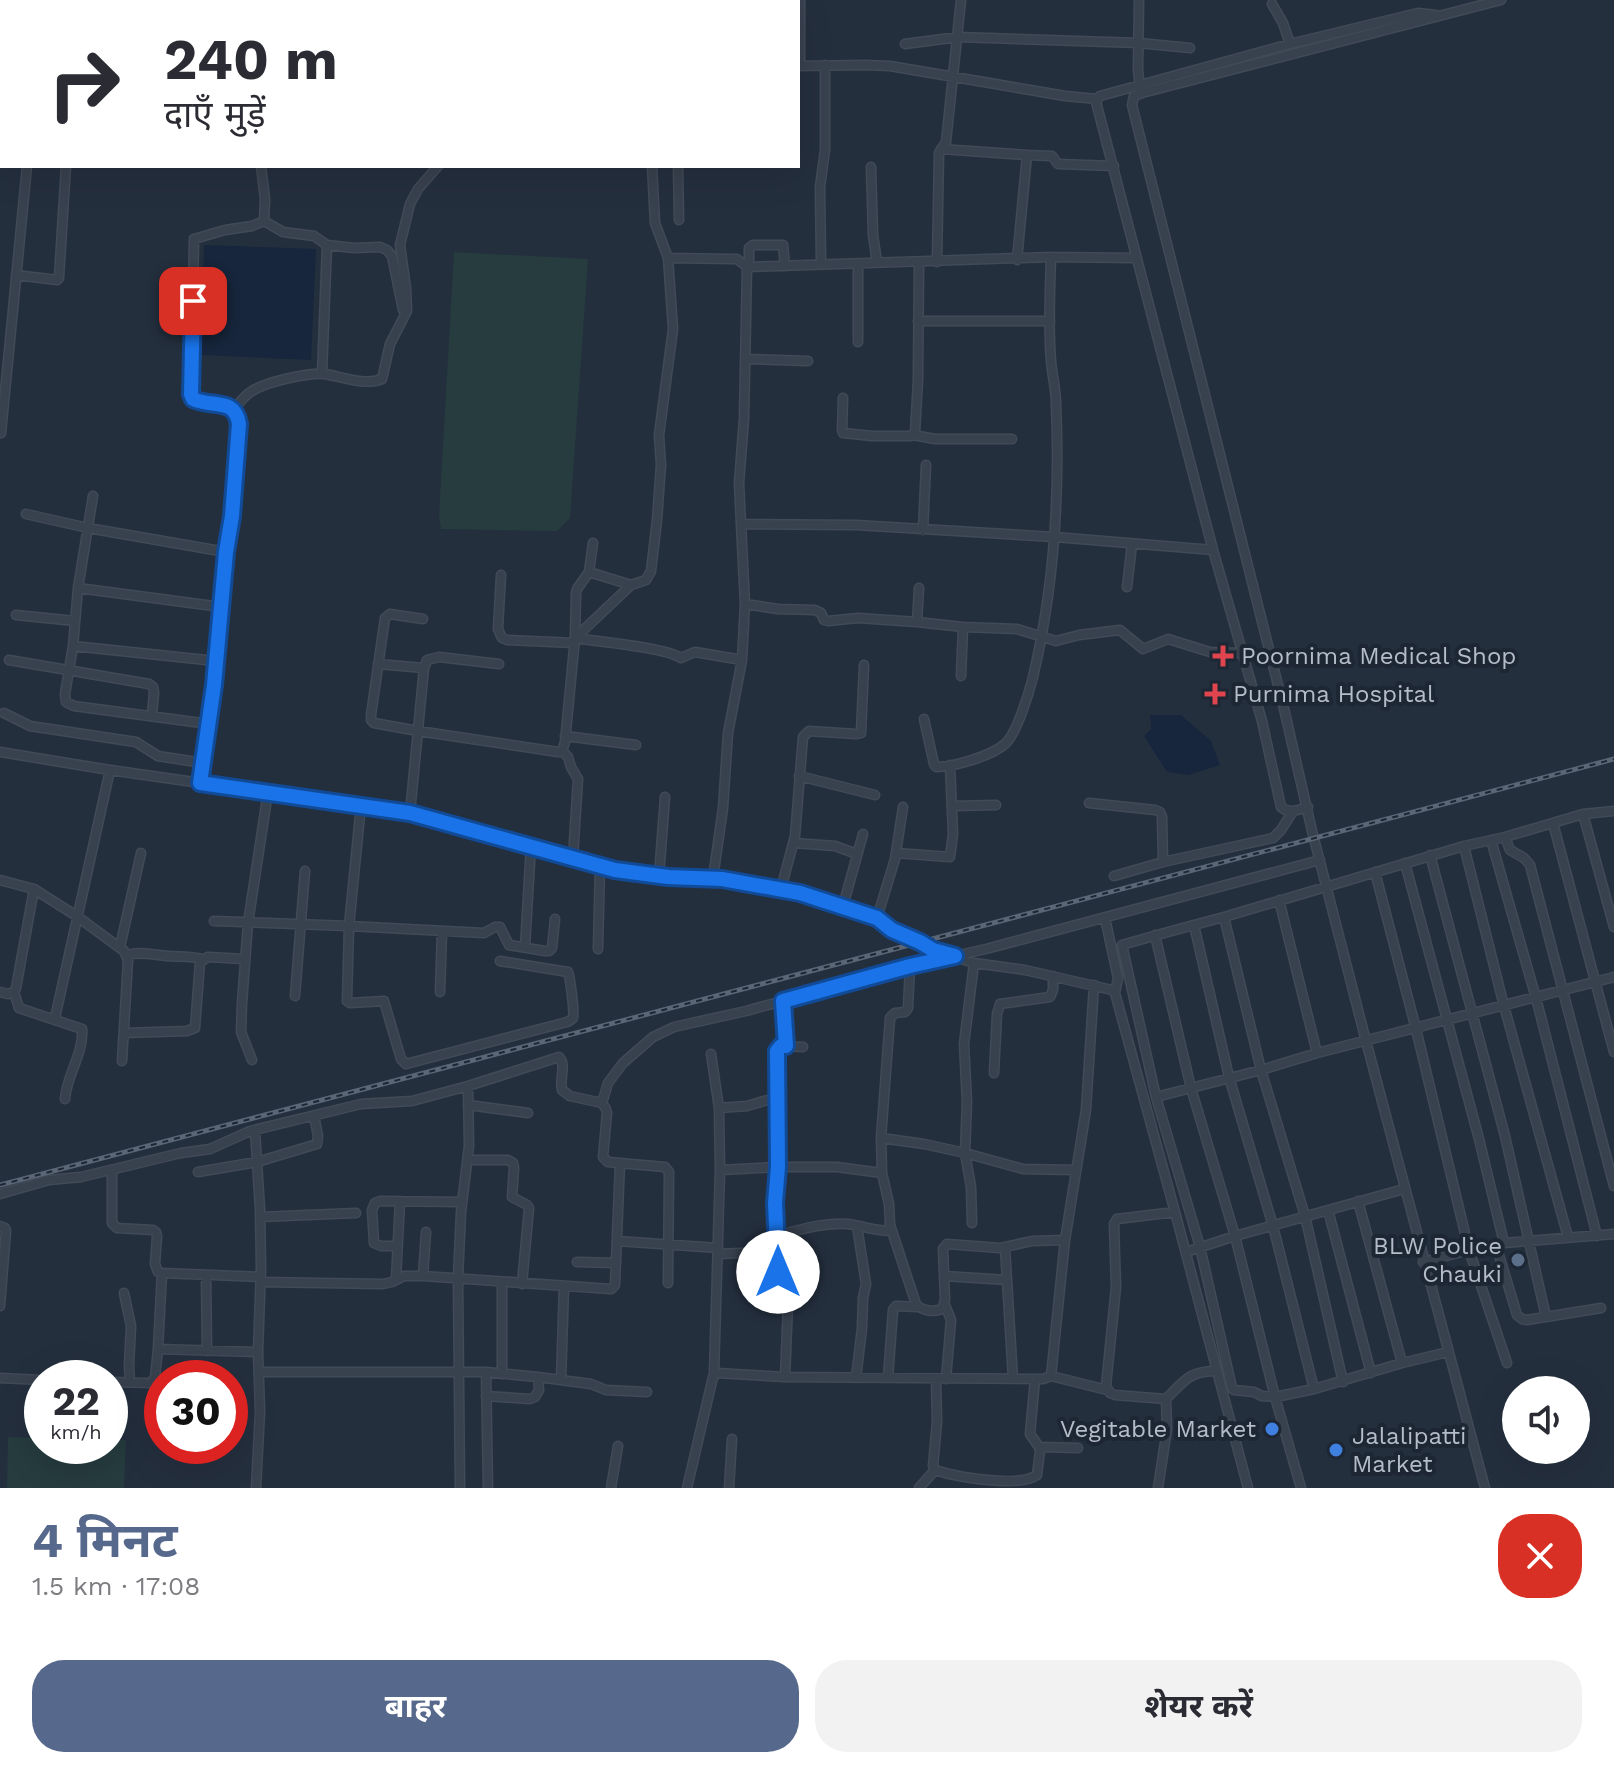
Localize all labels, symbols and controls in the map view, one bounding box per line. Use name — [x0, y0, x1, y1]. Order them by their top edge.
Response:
text: 240 m — [164, 27, 338, 93]
icon: right — [32, 32, 136, 136]
text: दाएँ मुड़ें — [164, 94, 265, 136]
pin — [159, 267, 227, 335]
icon: arrive — [171, 279, 215, 323]
place label: Poornima Medical Shop — [1241, 642, 1516, 670]
marker: Poornima Medical Shop — [1212, 645, 1234, 667]
place label: Purnima Hospital — [1233, 680, 1435, 708]
marker: Purnima Hospital — [1204, 683, 1226, 705]
position arrow — [736, 1230, 820, 1314]
place label: BLW Police Chauki — [1373, 1232, 1502, 1288]
marker: BLW Police Chauki — [1509, 1251, 1527, 1269]
speed limit sign: 30 — [144, 1360, 248, 1464]
map controls — [1502, 1376, 1590, 1464]
button: sound — [1502, 1376, 1590, 1464]
text: 22 — [52, 1378, 100, 1425]
place label: Vegitable Market — [1060, 1415, 1256, 1443]
text: km/h — [50, 1420, 102, 1444]
marker: Vegitable Market — [1263, 1420, 1281, 1438]
place label: Jalalipatti Market — [1352, 1422, 1467, 1478]
marker: Jalalipatti Market — [1327, 1441, 1345, 1459]
text: 4 मिनट — [32, 1512, 178, 1569]
button: close — [1498, 1514, 1582, 1598]
text: 1.5 km · 17:08 — [32, 1571, 200, 1601]
button: बाहर — [32, 1660, 799, 1752]
button: शेयर करें — [815, 1660, 1582, 1752]

